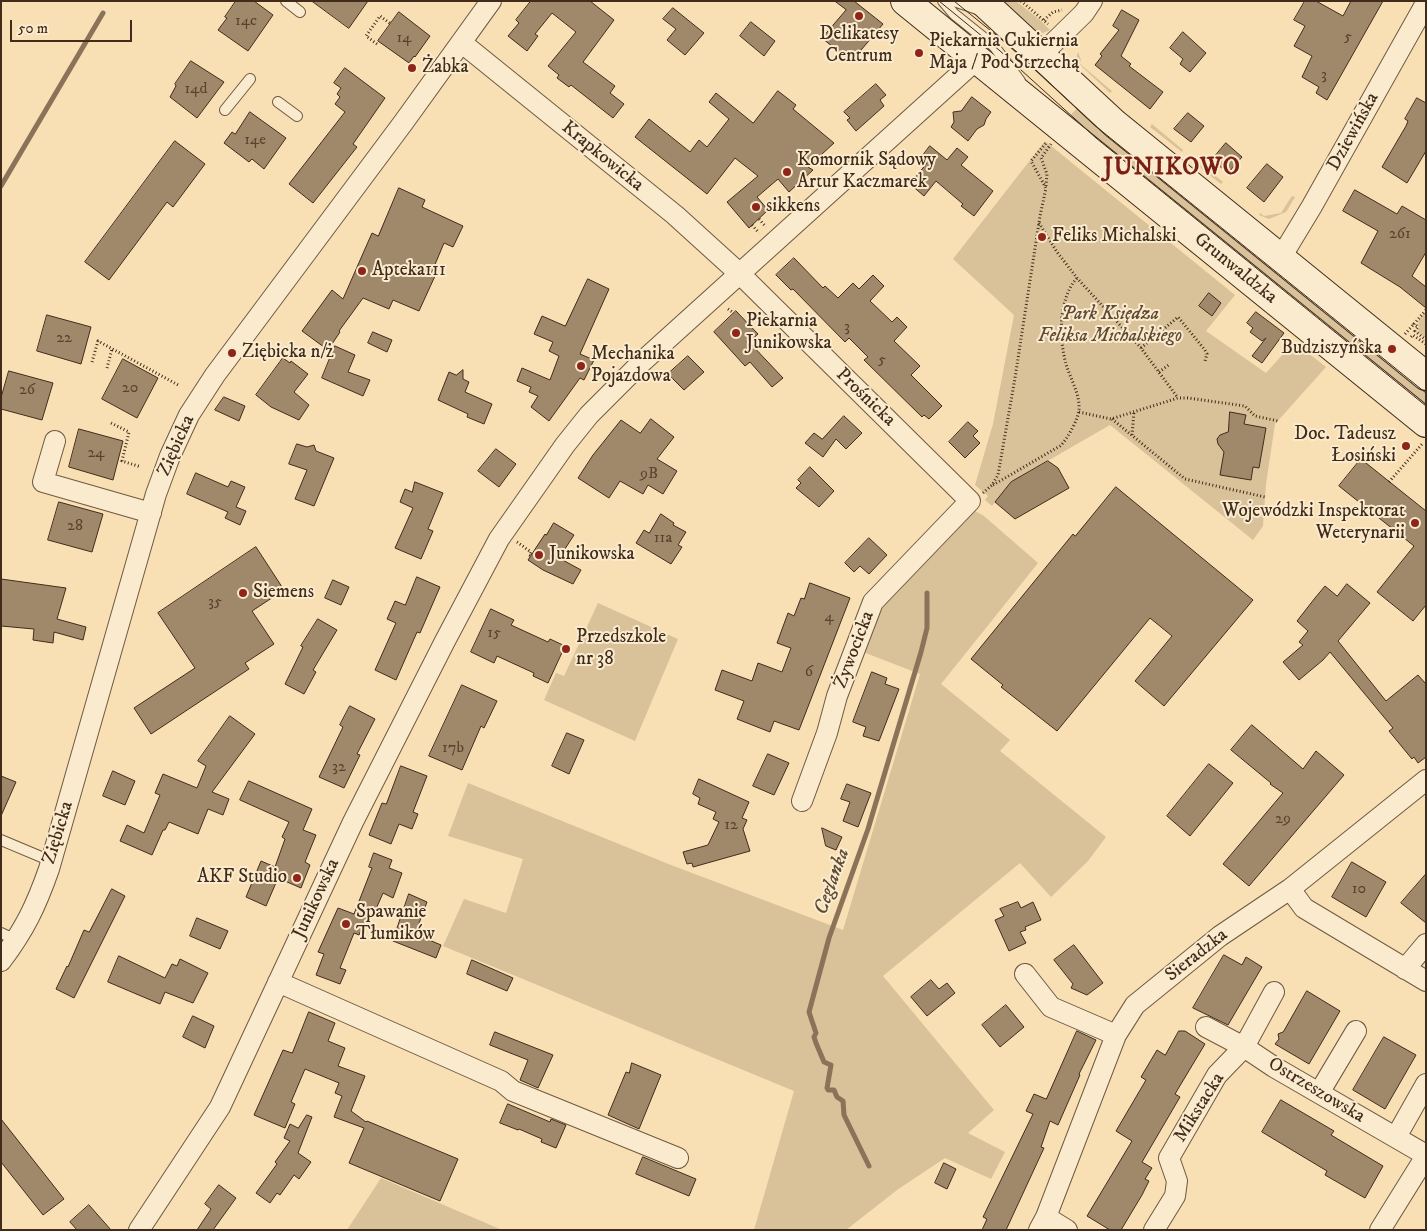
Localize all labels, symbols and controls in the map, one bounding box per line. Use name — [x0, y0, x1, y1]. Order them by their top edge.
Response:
scale bar — [12, 10, 135, 42]
marker: Delikatesy Centrum — [853, 10, 865, 22]
house number: 14c — [235, 12, 257, 32]
text: 50 m — [18, 19, 48, 38]
place label: Delikatesy Centrum — [819, 24, 899, 68]
house number: 5 — [1344, 28, 1352, 48]
house number: 14 — [396, 29, 412, 49]
place label: Piekarnia Cukiernia Maja / Pod Strzechą — [929, 31, 1079, 75]
marker: Piekarnia Cukiernia Maja / Pod Strzechą — [913, 47, 925, 59]
place label: Żabka — [422, 57, 469, 79]
marker: Żabka — [406, 62, 418, 74]
house number: 3 — [1321, 66, 1327, 86]
house number: 14d — [184, 80, 208, 100]
street label: Dziewińska — [1323, 89, 1385, 175]
street label: Krapkowicka — [556, 117, 648, 197]
house number: 14e — [244, 131, 266, 151]
place label: Komornik Sądowy Artur Kaczmarek — [797, 150, 936, 194]
district label: JUNIKOWO — [1102, 155, 1242, 183]
marker: Komornik Sądowy Artur Kaczmarek — [781, 166, 793, 178]
place label: sikkens — [766, 196, 820, 218]
marker: sikkens — [750, 201, 762, 213]
house number: 261 — [1389, 225, 1411, 245]
place label: Feliks Michalski — [1052, 226, 1176, 248]
street label: Grunwaldzka — [1189, 229, 1281, 309]
marker: Feliks Michalski — [1036, 231, 1048, 243]
place label: Apteka111 — [372, 260, 446, 282]
marker: Apteka111 — [356, 265, 368, 277]
park label: Park Księdza Feliksa Michalskiego — [1038, 304, 1182, 348]
place label: Piekarnia Junikowska — [746, 311, 832, 355]
house number: 3 — [844, 318, 850, 338]
marker: Piekarnia Junikowska — [730, 327, 742, 339]
house number: 22 — [56, 329, 72, 349]
place label: Budziszyńska — [1281, 338, 1382, 360]
place label: Ziębicka n/ż — [242, 342, 334, 364]
marker: Budziszyńska — [1386, 343, 1398, 355]
place label: Mechanika Pojazdowa — [591, 344, 674, 388]
marker: Ziębicka n/ż — [226, 347, 238, 359]
house number: 5 — [878, 351, 886, 371]
marker: Mechanika Pojazdowa — [575, 360, 587, 372]
street label: Prośnicka — [830, 364, 900, 432]
house number: 20 — [122, 379, 138, 399]
house number: 26 — [19, 381, 35, 401]
street label: Ziębicka — [153, 412, 201, 480]
place label: Doc. Tadeusz Łosiński — [1294, 424, 1396, 468]
marker: Doc. Tadeusz Łosiński — [1400, 440, 1412, 452]
house number: 24 — [87, 444, 105, 464]
house number: 9B — [640, 465, 658, 485]
place label: Wojewódzki Inspektorat Weterynarii — [1222, 501, 1405, 545]
house number: 28 — [67, 517, 83, 537]
marker: Wojewódzki Inspektorat Weterynarii — [1409, 517, 1421, 529]
house number: 11a — [654, 529, 672, 549]
place label: Junikowska — [549, 544, 635, 566]
marker: Junikowska — [533, 549, 545, 561]
place label: Siemens — [253, 582, 314, 604]
marker: Siemens — [237, 587, 249, 599]
house number: 35 — [208, 593, 222, 613]
house number: 4 — [824, 608, 834, 628]
street label: Żywocicka — [830, 608, 880, 692]
house number: 15 — [487, 624, 501, 644]
place label: Przedszkole nr 38 — [576, 627, 666, 671]
marker: Przedszkole nr 38 — [560, 643, 572, 655]
house number: 6 — [805, 663, 813, 683]
house number: 17b — [442, 739, 464, 759]
house number: 32 — [332, 758, 346, 778]
street label: Ziębicka — [39, 799, 79, 867]
house number: 29 — [1275, 810, 1291, 830]
house number: 12 — [724, 816, 738, 836]
water label: Ceglanka — [810, 846, 856, 918]
street label: Junikowska — [289, 855, 345, 943]
place label: AKF Studio — [197, 867, 287, 889]
marker: AKF Studio — [291, 872, 303, 884]
house number: 10 — [1352, 880, 1366, 900]
place label: Spawanie Tłumików — [356, 902, 435, 946]
marker: Spawanie Tłumików — [340, 918, 352, 930]
street label: Sieradzka — [1161, 925, 1233, 987]
street label: Ostrzeszowska — [1263, 1053, 1369, 1129]
street label: Mikstacka — [1170, 1069, 1230, 1147]

